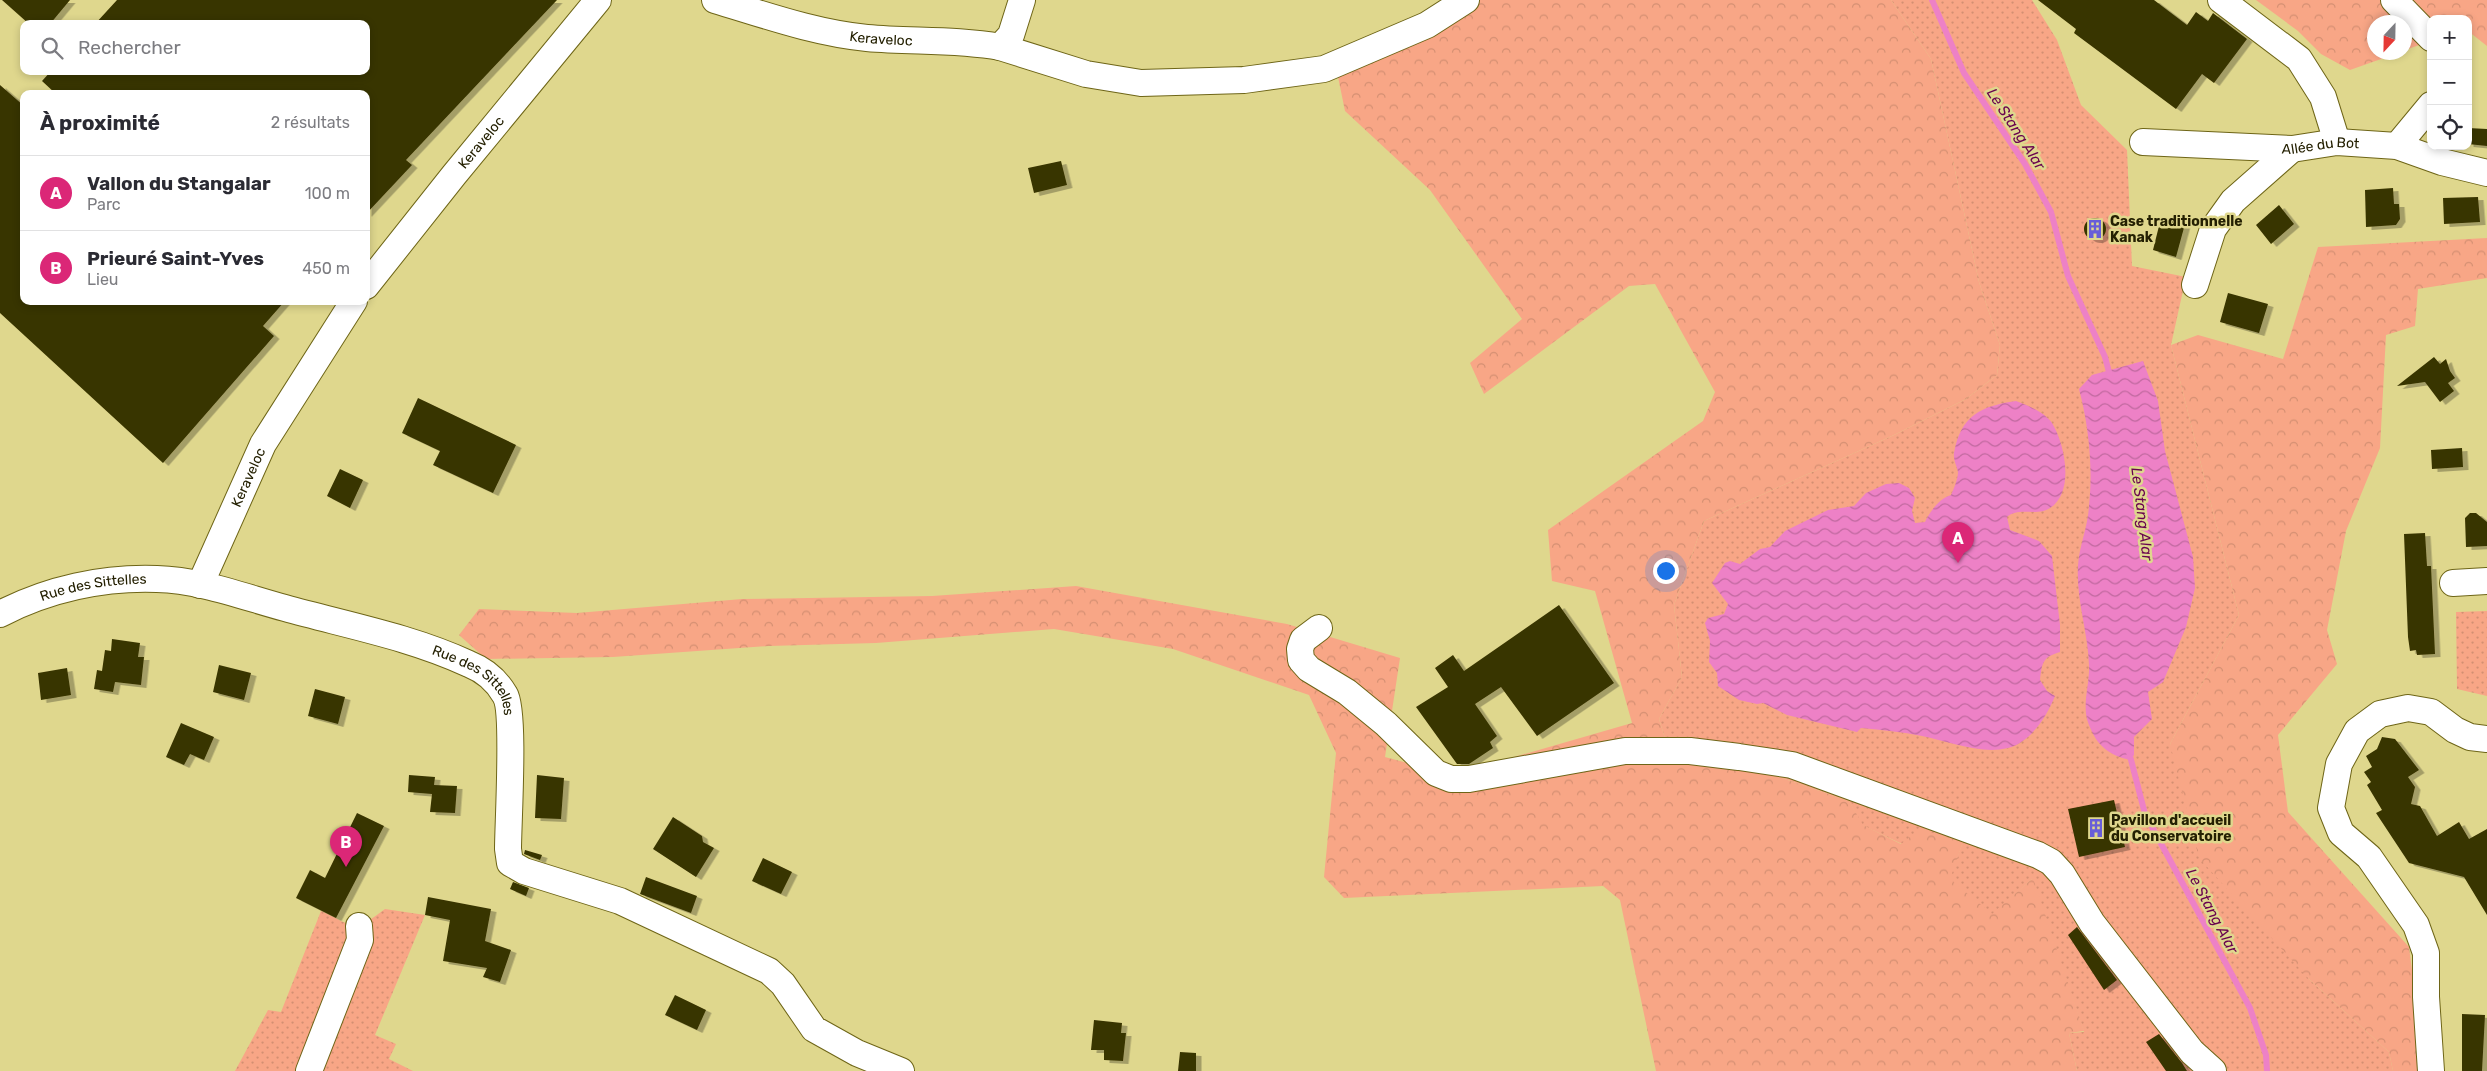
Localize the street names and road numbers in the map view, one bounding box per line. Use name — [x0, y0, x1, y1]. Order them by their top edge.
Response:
street label: Keraveloc — [848, 27, 913, 49]
street label: Keraveloc — [454, 112, 508, 172]
street label: Allée du Bot — [2281, 133, 2361, 158]
street label: Keraveloc — [227, 445, 269, 510]
street label: Rue des Sittelles — [37, 570, 147, 605]
street label: Rue des Sittelles — [430, 641, 518, 716]

